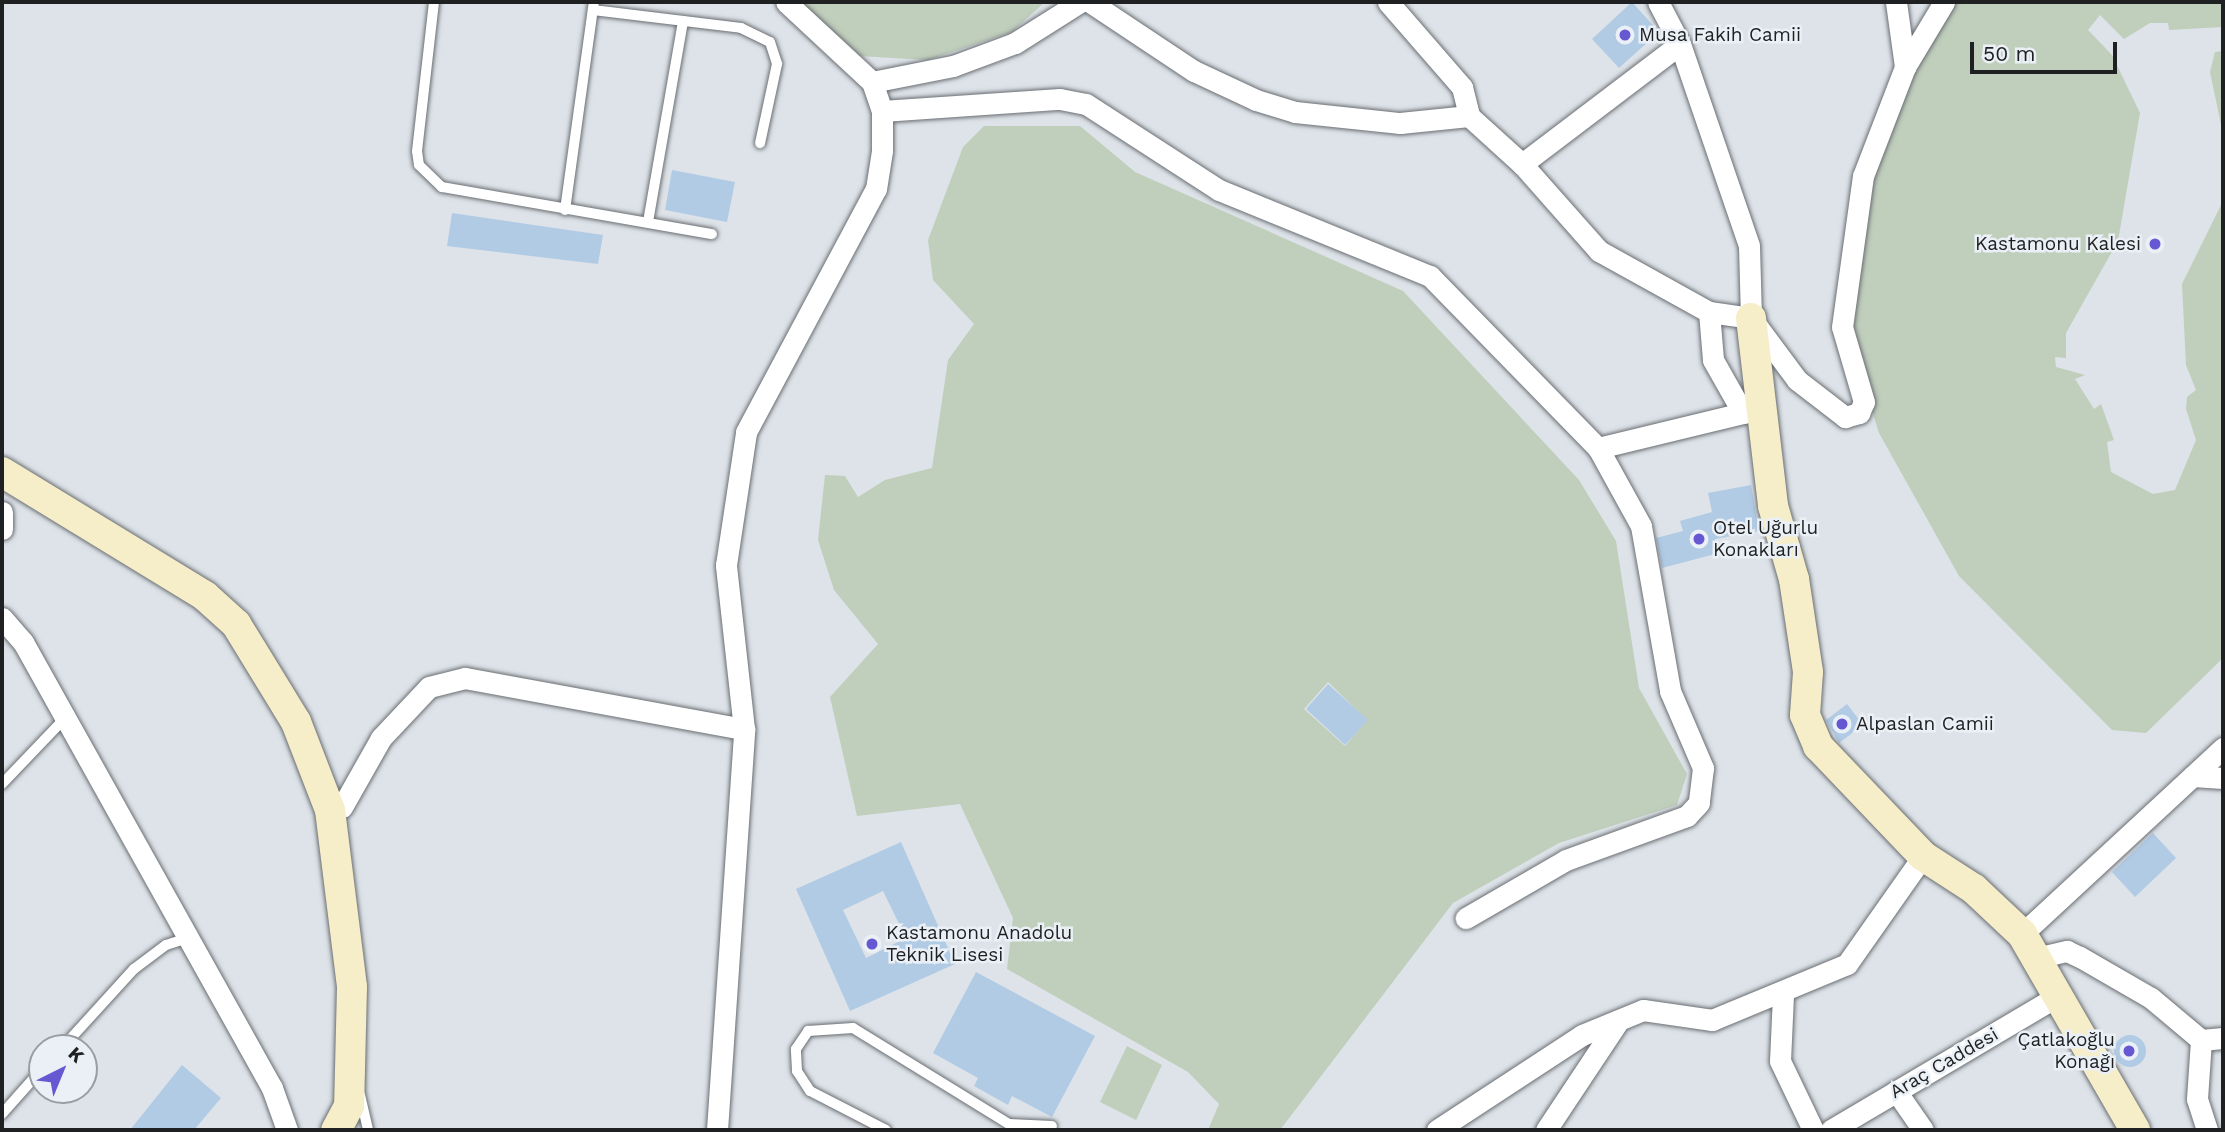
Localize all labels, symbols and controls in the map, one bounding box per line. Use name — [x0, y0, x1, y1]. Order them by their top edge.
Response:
place label: Musa Fakih Camii — [1639, 24, 1801, 46]
marker: Musa Fakih Camii — [1617, 27, 1633, 43]
scale bar — [1973, 28, 2120, 72]
text: 50 m — [1983, 41, 2035, 66]
place label: Kastamonu Kalesi — [1975, 233, 2141, 255]
marker: Kastamonu Kalesi — [2147, 236, 2163, 252]
place label: Otel Uğurlu Konakları — [1713, 517, 1819, 561]
marker: Otel Uğurlu Konakları — [1691, 531, 1707, 547]
place label: Alpaslan Camii — [1856, 713, 1994, 735]
marker: Alpaslan Camii — [1834, 716, 1850, 732]
place label: Kastamonu Anadolu Teknik Lisesi — [886, 922, 1073, 966]
marker: Kastamonu Anadolu Teknik Lisesi — [864, 936, 880, 952]
street label: Araç Caddesi — [1886, 1023, 2002, 1103]
place label: Çatlakoğlu Konağı — [2018, 1029, 2115, 1073]
north arrow — [28, 1034, 98, 1104]
text: K — [64, 1042, 89, 1068]
marker: Çatlakoğlu Konağı — [2121, 1043, 2137, 1059]

